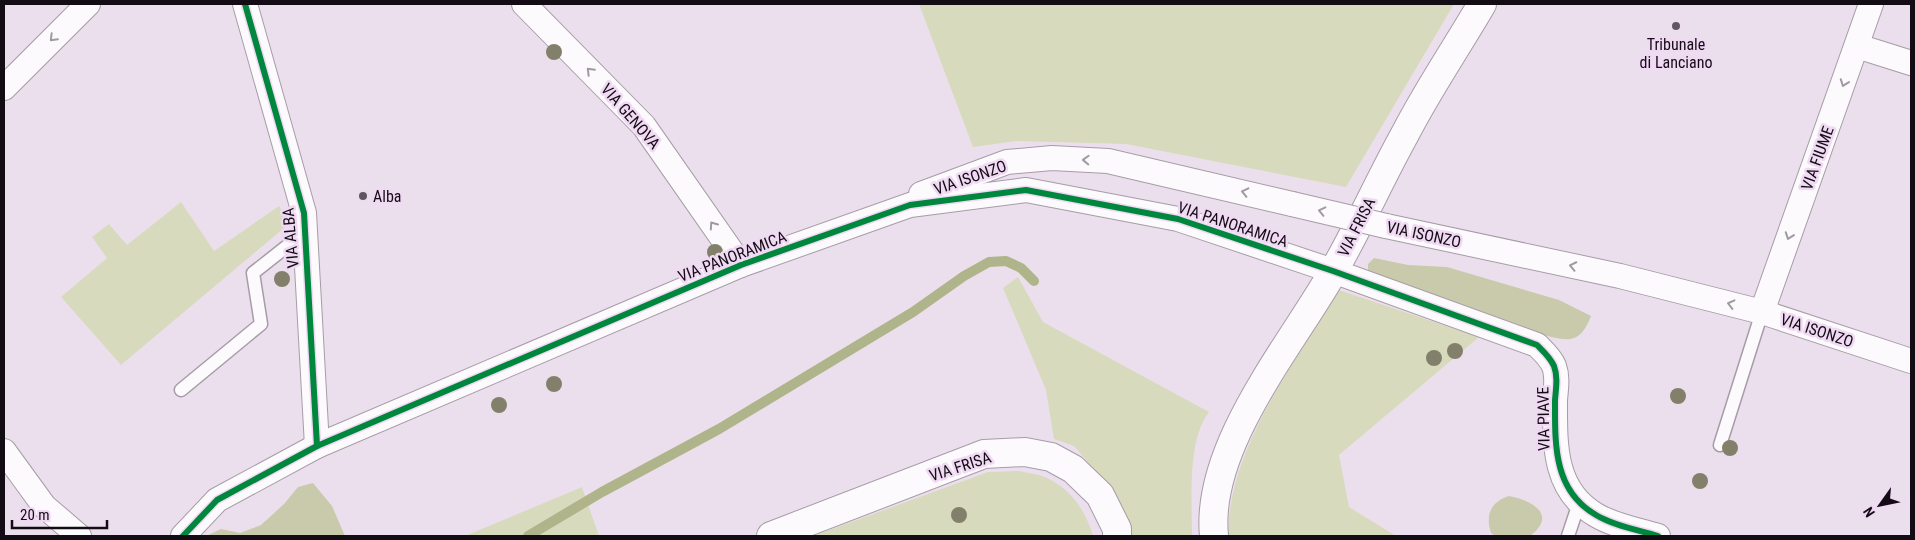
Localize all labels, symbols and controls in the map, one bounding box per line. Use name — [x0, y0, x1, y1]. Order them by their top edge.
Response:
marker: Tribunale di Lanciano — [1670, 20, 1682, 32]
one-way arrow — [50, 32, 59, 41]
place label: Tribunale di Lanciano — [1640, 35, 1712, 72]
one-way arrow — [587, 68, 596, 77]
one-way arrow — [1840, 78, 1850, 87]
street label: VIA GENOVA — [597, 80, 664, 153]
street label: VIA FIUME — [1797, 124, 1838, 193]
one-way arrow — [1082, 154, 1090, 165]
street label: VIA ISONZO — [931, 156, 1009, 199]
place label: Alba — [373, 187, 401, 206]
one-way arrow — [1240, 188, 1249, 198]
marker: Alba — [357, 190, 369, 202]
street label: VIA FRISA — [1334, 195, 1379, 260]
street label: VIA PANORAMICA — [1175, 198, 1290, 251]
one-way arrow — [1318, 206, 1327, 217]
street label: VIA ALBA — [278, 207, 303, 269]
street label: VIA ISONZO — [1385, 217, 1463, 252]
one-way arrow — [710, 221, 719, 231]
street label: VIA PANORAMICA — [675, 227, 789, 286]
one-way arrow — [1785, 231, 1795, 240]
one-way arrow — [1569, 261, 1578, 272]
one-way arrow — [1727, 299, 1736, 310]
street label: VIA ISONZO — [1778, 310, 1856, 351]
street label: VIA PIAVE — [1533, 387, 1554, 451]
street label: VIA FRISA — [927, 448, 993, 485]
north arrow — [1855, 480, 1905, 530]
scale bar — [12, 498, 108, 530]
text: N — [1860, 504, 1878, 520]
text: 20 m — [20, 506, 50, 524]

